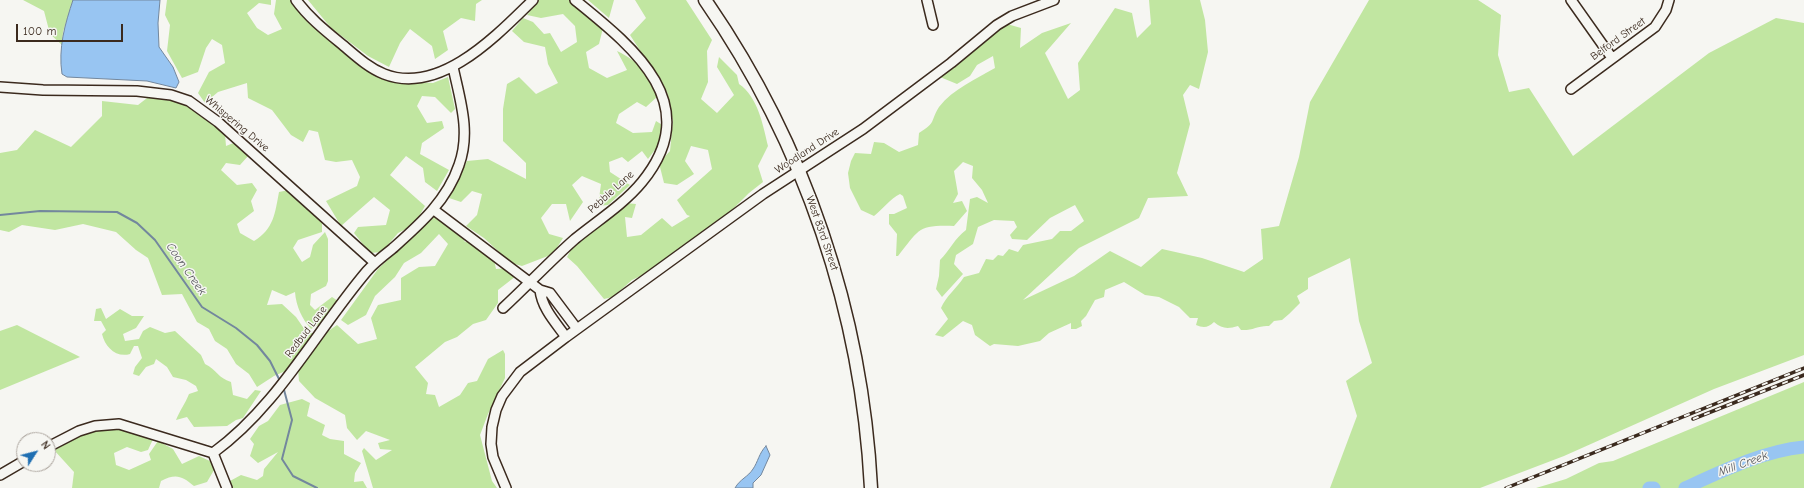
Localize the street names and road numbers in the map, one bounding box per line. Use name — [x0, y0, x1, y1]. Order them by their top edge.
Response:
street label: Belford Street — [1588, 15, 1648, 63]
street label: Whispering Drive — [202, 93, 272, 155]
street label: Woodland Drive — [772, 125, 842, 177]
street label: Pebble Lane — [585, 168, 637, 216]
street label: West 83rd Street — [803, 194, 841, 272]
street label: Redbud Lane — [282, 304, 330, 360]

